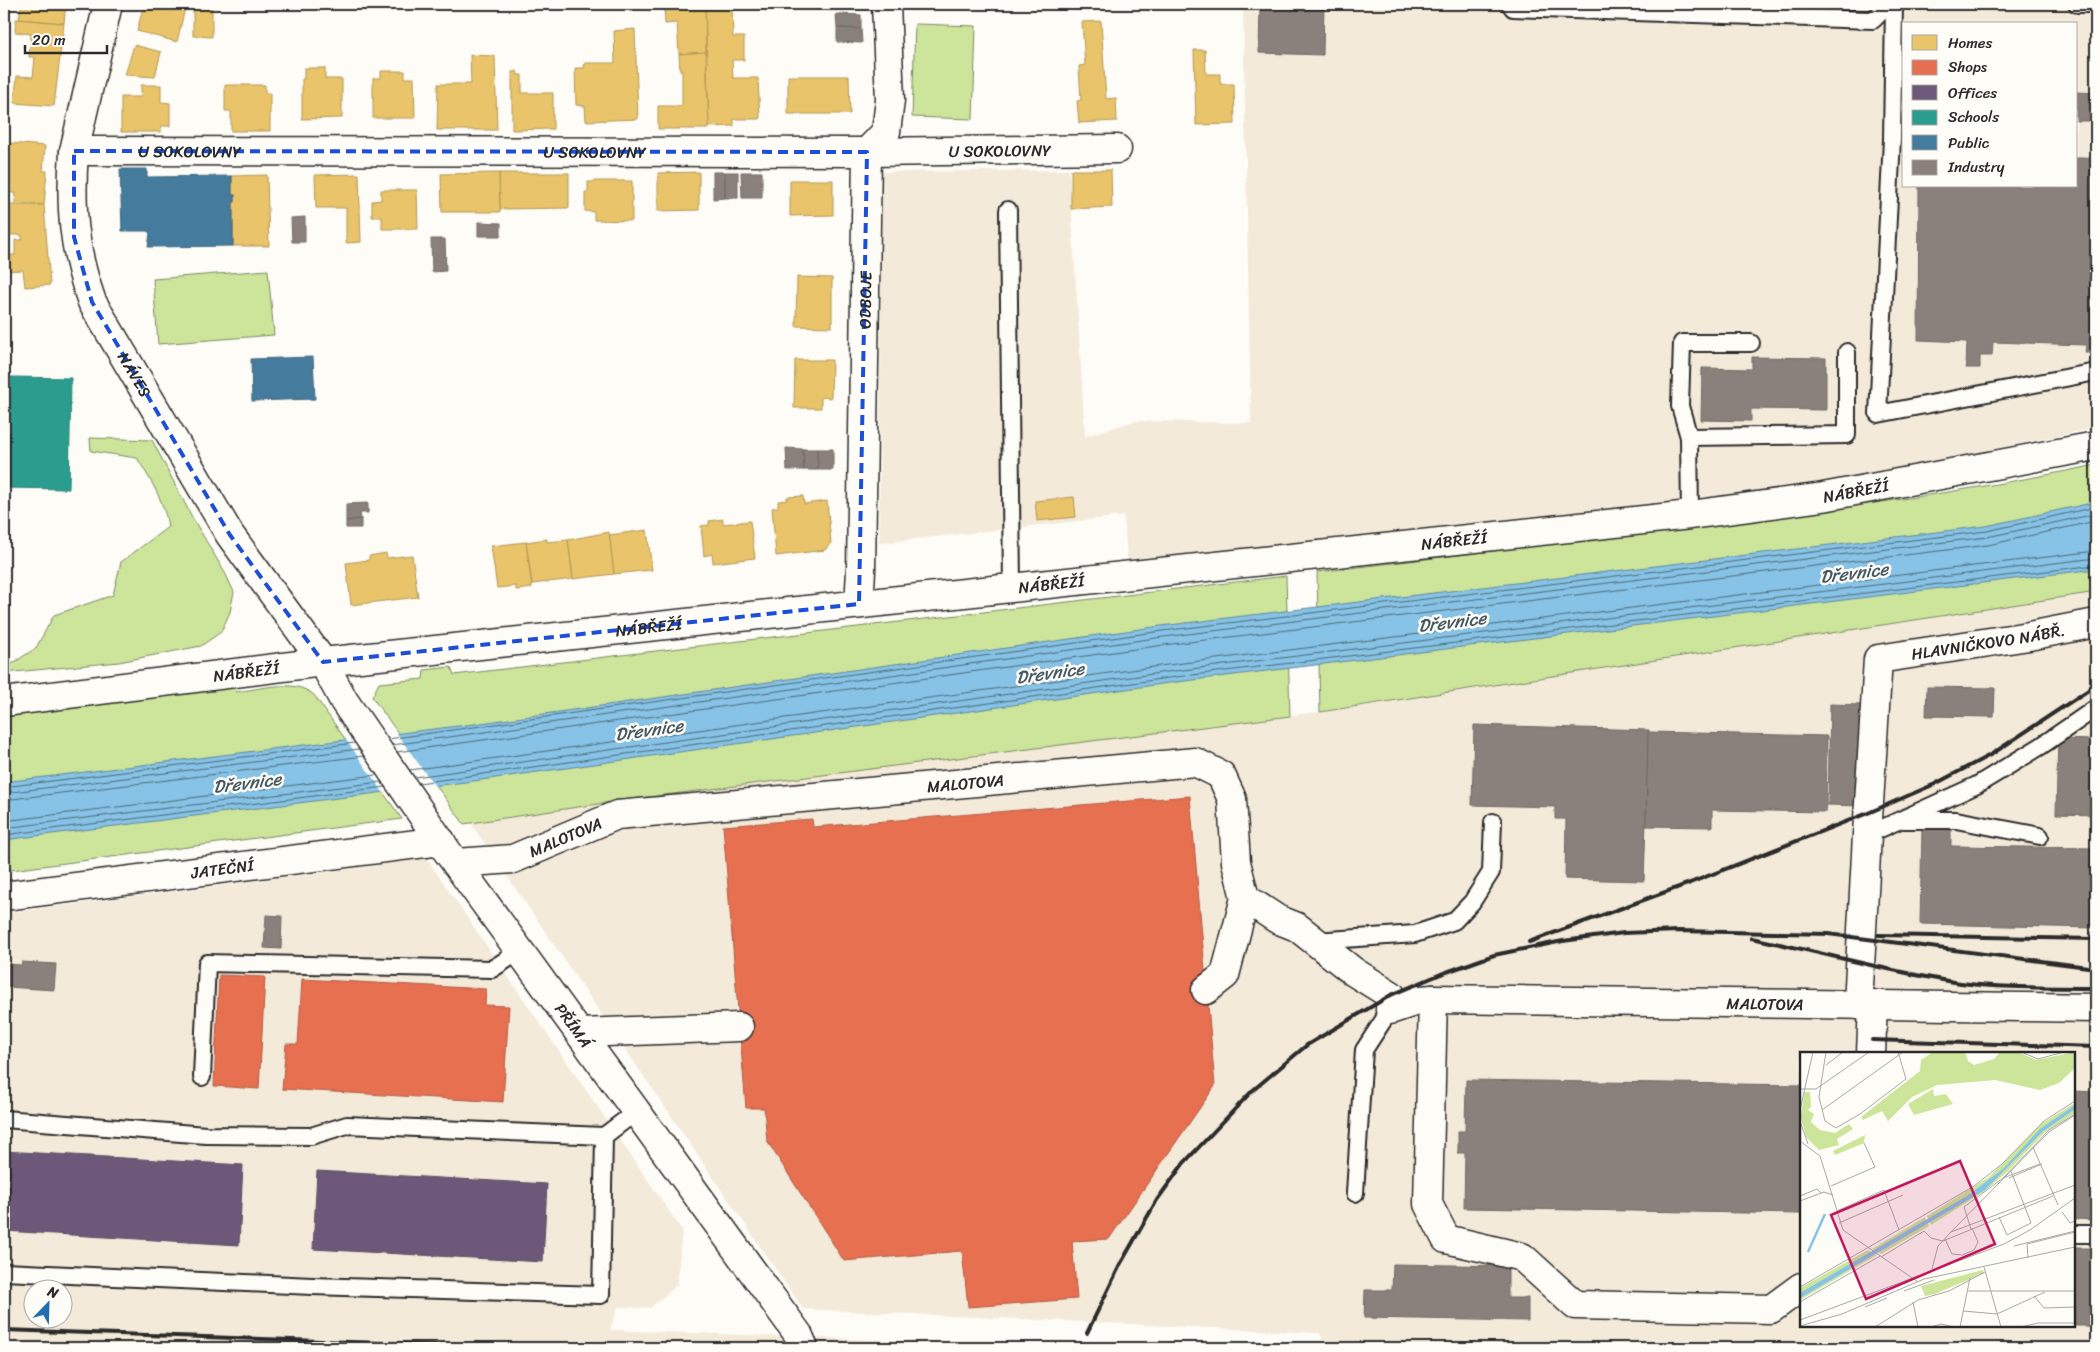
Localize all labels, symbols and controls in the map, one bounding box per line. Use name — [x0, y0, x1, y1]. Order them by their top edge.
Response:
scale bar — [25, 22, 108, 54]
legend — [1902, 22, 2078, 188]
text: 20 m — [32, 27, 66, 53]
text: Homes — [1948, 30, 1992, 56]
text: Shops — [1948, 54, 1988, 80]
text: Offices — [1948, 80, 1997, 106]
text: Schools — [1948, 104, 1999, 130]
text: Public — [1948, 130, 1990, 156]
street label: U SOKOLOVNY — [948, 136, 1052, 166]
street label: U SOKOLOVNY — [139, 137, 242, 166]
street label: U SOKOLOVNY — [544, 138, 647, 167]
text: Industry — [1947, 154, 2005, 180]
street label: ODBOJE — [850, 270, 880, 329]
street label: NÁVES — [109, 346, 159, 403]
street label: NÁBŘEŽÍ — [1821, 471, 1893, 512]
street label: NÁBŘEŽÍ — [1420, 523, 1490, 559]
water label: Dřevnice — [1818, 553, 1892, 593]
street label: NÁBŘEŽÍ — [1017, 566, 1088, 602]
water label: Dřevnice — [1416, 602, 1490, 642]
street label: NÁBŘEŽÍ — [614, 609, 685, 645]
street label: HLAVNIČKOVO NÁBŘ. — [1909, 615, 2068, 669]
water label: Dřevnice — [1014, 652, 1088, 694]
street label: NÁBŘEŽÍ — [211, 653, 283, 691]
water label: Dřevnice — [613, 709, 687, 751]
water label: Dřevnice — [211, 763, 285, 803]
street label: MALOTOVA — [926, 766, 1005, 802]
street label: MALOTOVA — [524, 809, 607, 866]
street label: JATEČNÍ — [188, 850, 257, 887]
street label: MALOTOVA — [1726, 989, 1804, 1019]
street label: PŘÍMÁ — [547, 997, 601, 1056]
inset map — [1800, 1052, 2075, 1327]
text: N — [43, 1279, 63, 1306]
north arrow — [22, 1280, 72, 1330]

